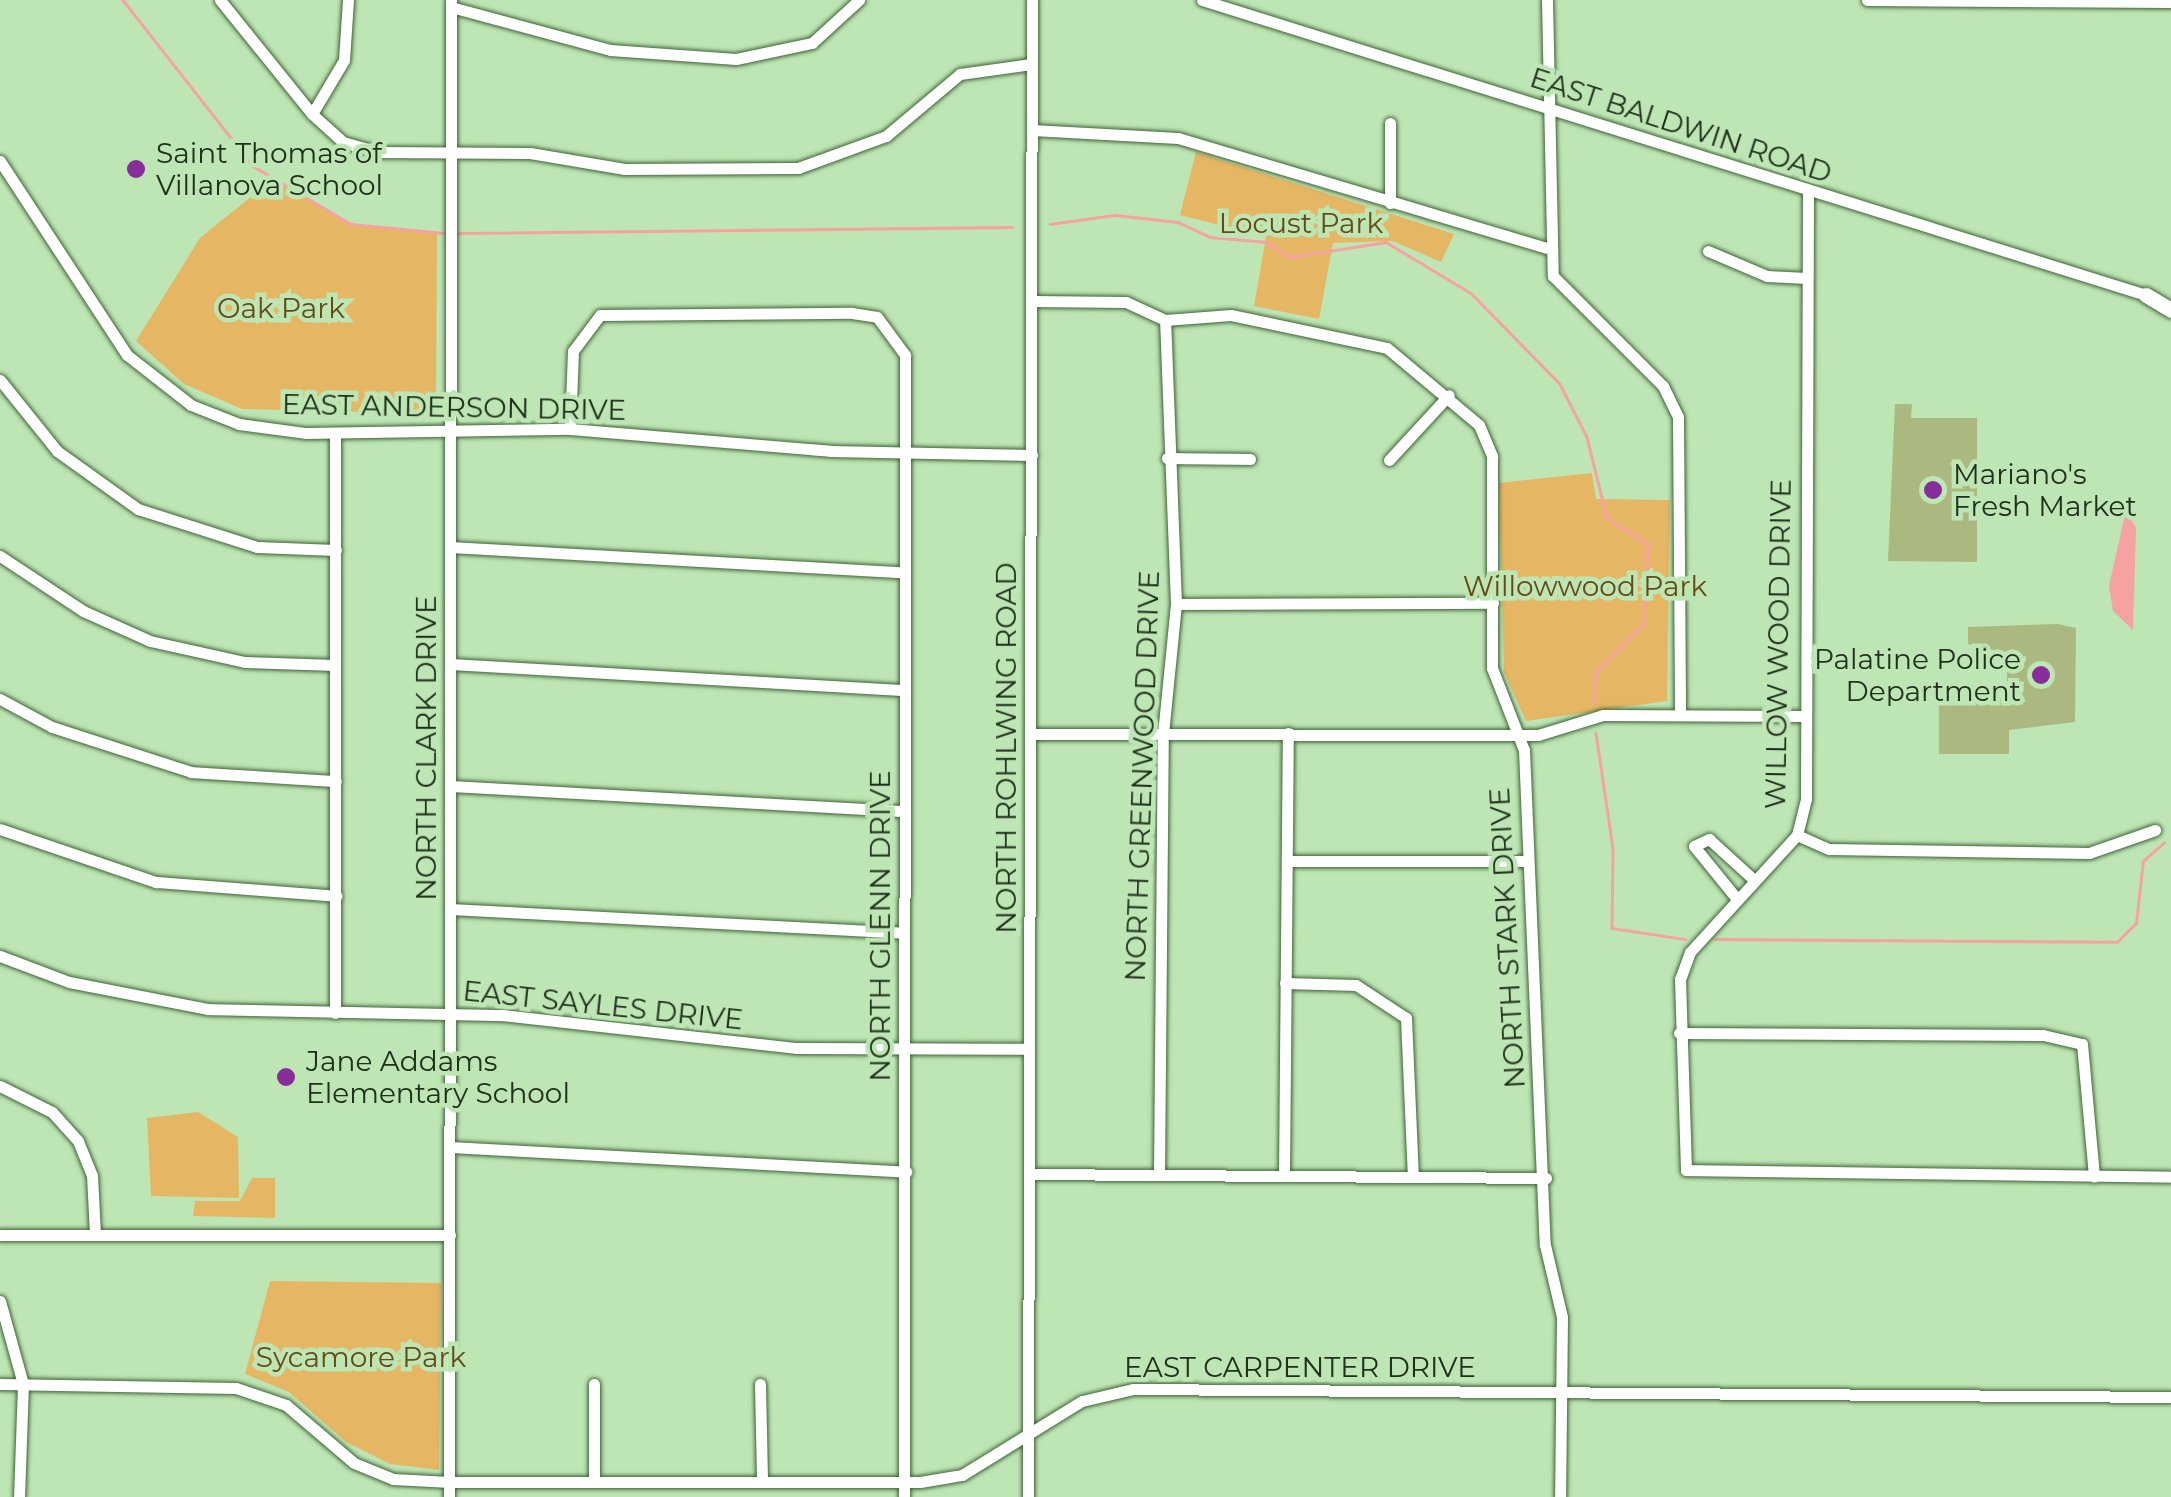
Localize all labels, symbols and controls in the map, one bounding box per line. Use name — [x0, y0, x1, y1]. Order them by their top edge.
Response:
street label: EAST BALDWIN ROAD — [1526, 60, 1836, 190]
place label: Saint Thomas of Villanova School — [156, 136, 383, 202]
marker: Saint Thomas of Villanova School — [125, 158, 147, 180]
park label: Locust Park — [1219, 206, 1383, 240]
park label: Oak Park — [217, 291, 345, 325]
street label: EAST ANDERSON DRIVE — [282, 387, 626, 427]
place label: Mariano's Fresh Market — [1953, 457, 2137, 523]
street label: WILLOW WOOD DRIVE — [1758, 479, 1798, 809]
marker: Mariano's Fresh Market — [1922, 479, 1944, 501]
street label: NORTH ROHLWING ROAD — [989, 562, 1023, 934]
park label: Willowwood Park — [1463, 569, 1707, 603]
street label: NORTH GREENWOOD DRIVE — [1118, 570, 1166, 982]
street label: NORTH CLARK DRIVE — [409, 595, 443, 901]
place label: Palatine Police Department — [1814, 642, 2021, 708]
marker: Palatine Police Department — [2030, 664, 2052, 686]
street label: NORTH GLENN DRIVE — [863, 770, 897, 1082]
street label: NORTH STARK DRIVE — [1482, 787, 1532, 1089]
street label: EAST SAYLES DRIVE — [461, 974, 745, 1036]
place label: Jane Addams Elementary School — [306, 1044, 570, 1110]
marker: Jane Addams Elementary School — [275, 1066, 297, 1088]
park label: Sycamore Park — [256, 1340, 466, 1374]
street label: EAST CARPENTER DRIVE — [1124, 1350, 1476, 1384]

